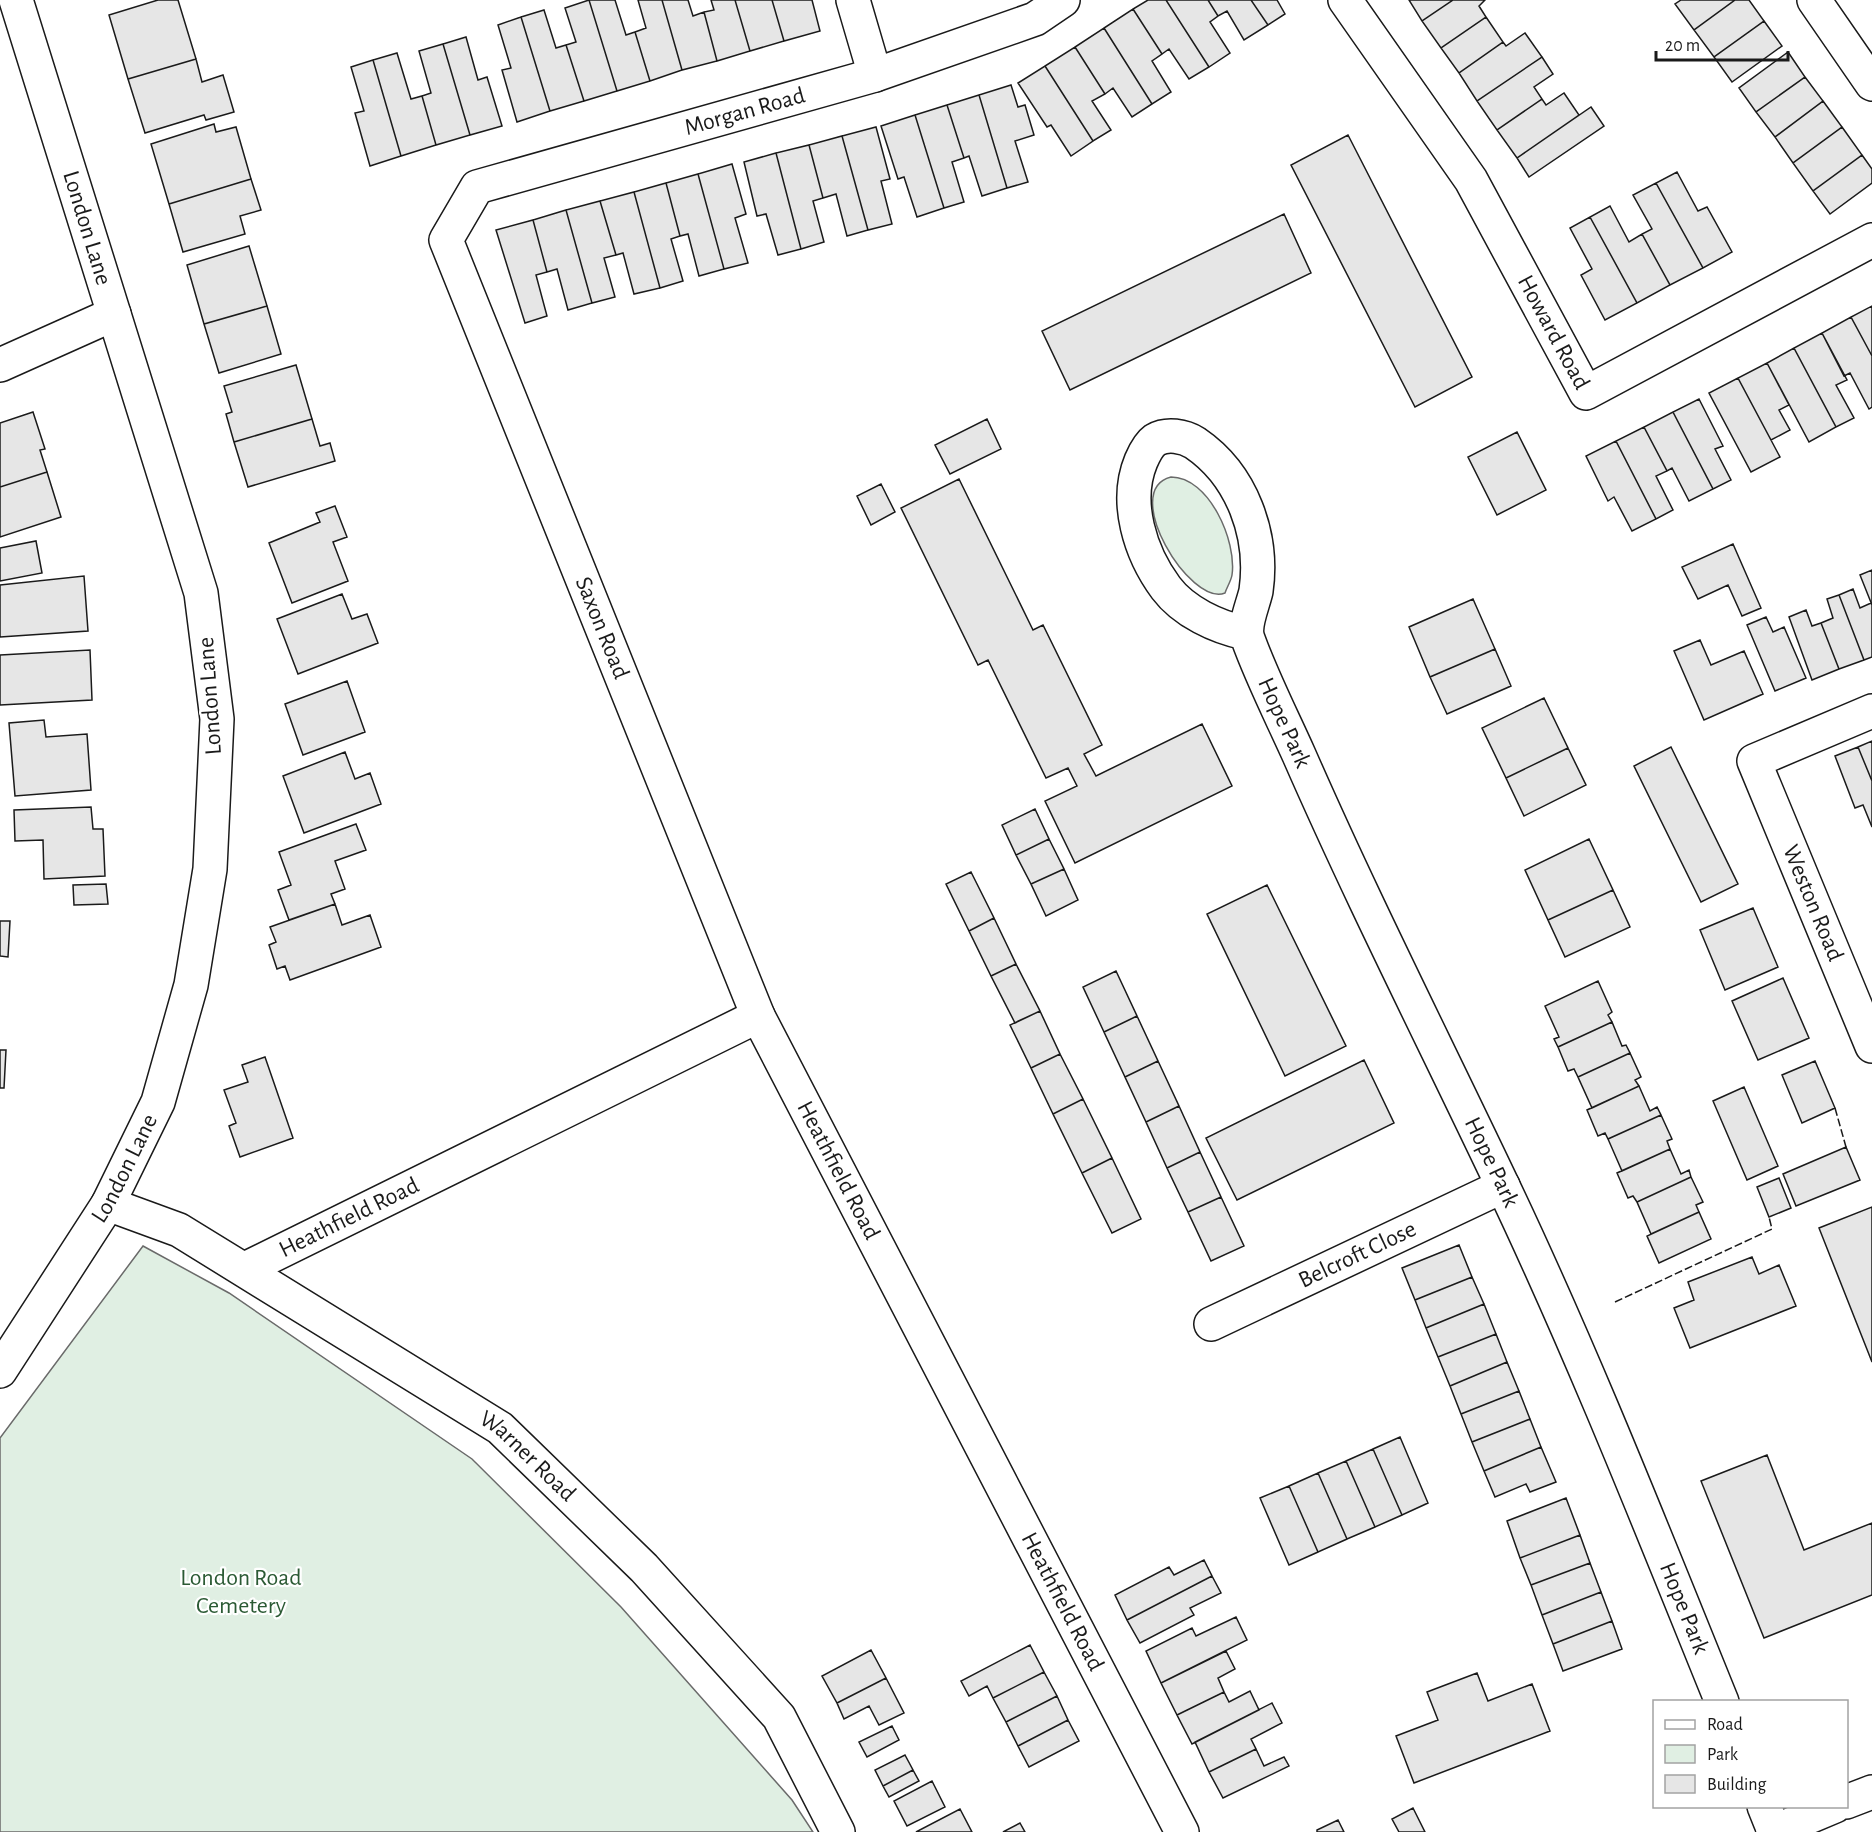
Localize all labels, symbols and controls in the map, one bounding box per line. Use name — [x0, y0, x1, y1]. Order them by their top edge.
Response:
scale bar — [1656, 24, 1788, 62]
text: 20 m — [1665, 37, 1700, 55]
street label: Morgan Road — [682, 83, 808, 140]
street label: London Lane — [58, 168, 116, 288]
street label: Howard Road — [1513, 271, 1594, 394]
street label: Saxon Road — [571, 574, 633, 682]
street label: London Lane — [194, 636, 226, 756]
street label: Hope Park — [1253, 674, 1315, 772]
street label: Weston Road — [1778, 842, 1848, 965]
street label: Heathfield Road — [792, 1097, 884, 1244]
street label: London Lane — [87, 1111, 162, 1227]
street label: Hope Park — [1460, 1113, 1523, 1211]
street label: Heathfield Road — [275, 1173, 423, 1262]
street label: Belcroft Close — [1295, 1217, 1420, 1293]
street label: Warner Road — [475, 1406, 580, 1506]
street label: Heathfield Road — [1016, 1528, 1108, 1675]
street label: Hope Park — [1655, 1559, 1713, 1658]
park label: London Road Cemetery — [180, 1566, 302, 1618]
legend — [1653, 1700, 1848, 1808]
text: Road — [1707, 1716, 1743, 1734]
text: Park — [1707, 1746, 1739, 1764]
text: Building — [1707, 1776, 1767, 1794]

